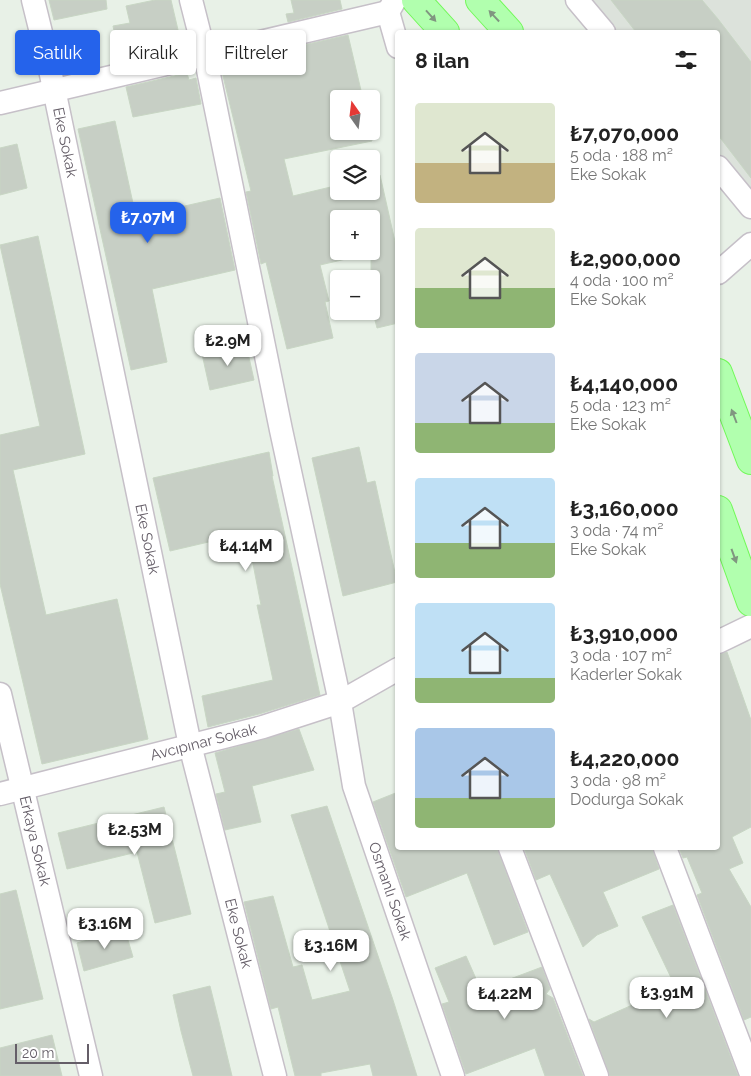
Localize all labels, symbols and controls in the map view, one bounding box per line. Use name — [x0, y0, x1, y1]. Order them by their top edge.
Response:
one-way arrow — [425, 10, 437, 22]
one-way arrow — [489, 10, 500, 23]
chip: Satılık — [15, 30, 100, 75]
chip: Kiralık — [110, 30, 196, 75]
chip: Filtreler — [206, 30, 306, 75]
icon: filters — [672, 46, 700, 74]
text: 8 ilan — [415, 48, 469, 73]
north arrow — [330, 90, 380, 140]
map controls — [330, 90, 380, 320]
street label: Eke Sokak — [49, 106, 81, 179]
text: ₺7,070,000 — [570, 121, 679, 146]
icon: home — [455, 123, 515, 183]
text: 5 oda · 188 m² — [570, 146, 673, 165]
button: layers — [330, 150, 380, 200]
text: Eke Sokak — [570, 165, 646, 184]
pin: ₺7.07M — [107, 202, 189, 244]
text: ₺7.07M — [121, 208, 175, 227]
button: + — [330, 210, 380, 260]
text: ₺2,900,000 — [570, 246, 681, 271]
icon: home — [455, 248, 515, 308]
button: − — [330, 270, 380, 320]
text: 4 oda · 100 m² — [570, 271, 674, 290]
text: Eke Sokak — [570, 290, 646, 309]
pin: ₺2.9M — [193, 324, 263, 367]
text: ₺2.9M — [205, 331, 251, 350]
text: ₺4,140,000 — [570, 371, 678, 396]
icon: home — [455, 373, 515, 433]
text: 5 oda · 123 m² — [570, 396, 671, 415]
one-way arrow — [730, 408, 738, 423]
text: Eke Sokak — [570, 415, 646, 434]
text: ₺3,160,000 — [570, 496, 679, 521]
icon: home — [455, 498, 515, 558]
street label: Eke Sokak — [131, 502, 163, 576]
text: 3 oda · 74 m² — [570, 521, 663, 540]
pin: ₺4.14M — [205, 530, 287, 572]
text: ₺4.14M — [219, 536, 273, 555]
text: Eke Sokak — [570, 540, 646, 559]
one-way arrow — [730, 549, 738, 564]
text: ₺3,910,000 — [570, 621, 678, 646]
icon: home — [455, 623, 515, 683]
text: 3 oda · 107 m² — [570, 646, 672, 665]
text: Kaderler Sokak — [570, 665, 682, 684]
street label: Avcıpınar Sokak — [148, 720, 259, 764]
text: ₺4,220,000 — [570, 746, 679, 771]
icon: home — [455, 748, 515, 808]
text: 3 oda · 98 m² — [570, 771, 666, 790]
text: Dodurga Sokak — [570, 790, 683, 809]
street label: Erkaya Sokak — [16, 794, 54, 888]
pin: ₺2.53M — [94, 814, 176, 856]
text: ₺2.53M — [108, 820, 162, 839]
street label: Osmanlı Sokak — [365, 840, 415, 943]
street label: Eke Sokak — [221, 897, 256, 970]
pin: ₺3.16M — [64, 908, 146, 950]
text: ₺3.16M — [78, 914, 132, 933]
pin: ₺3.16M — [290, 930, 372, 972]
text: ₺3.16M — [304, 936, 358, 955]
pin: ₺3.91M — [626, 976, 708, 1019]
pin: ₺4.22M — [464, 978, 546, 1020]
text: ₺3.91M — [640, 983, 694, 1002]
text: ₺4.22M — [478, 984, 532, 1003]
scale bar — [15, 1041, 89, 1064]
text: 20 m — [22, 1045, 54, 1061]

